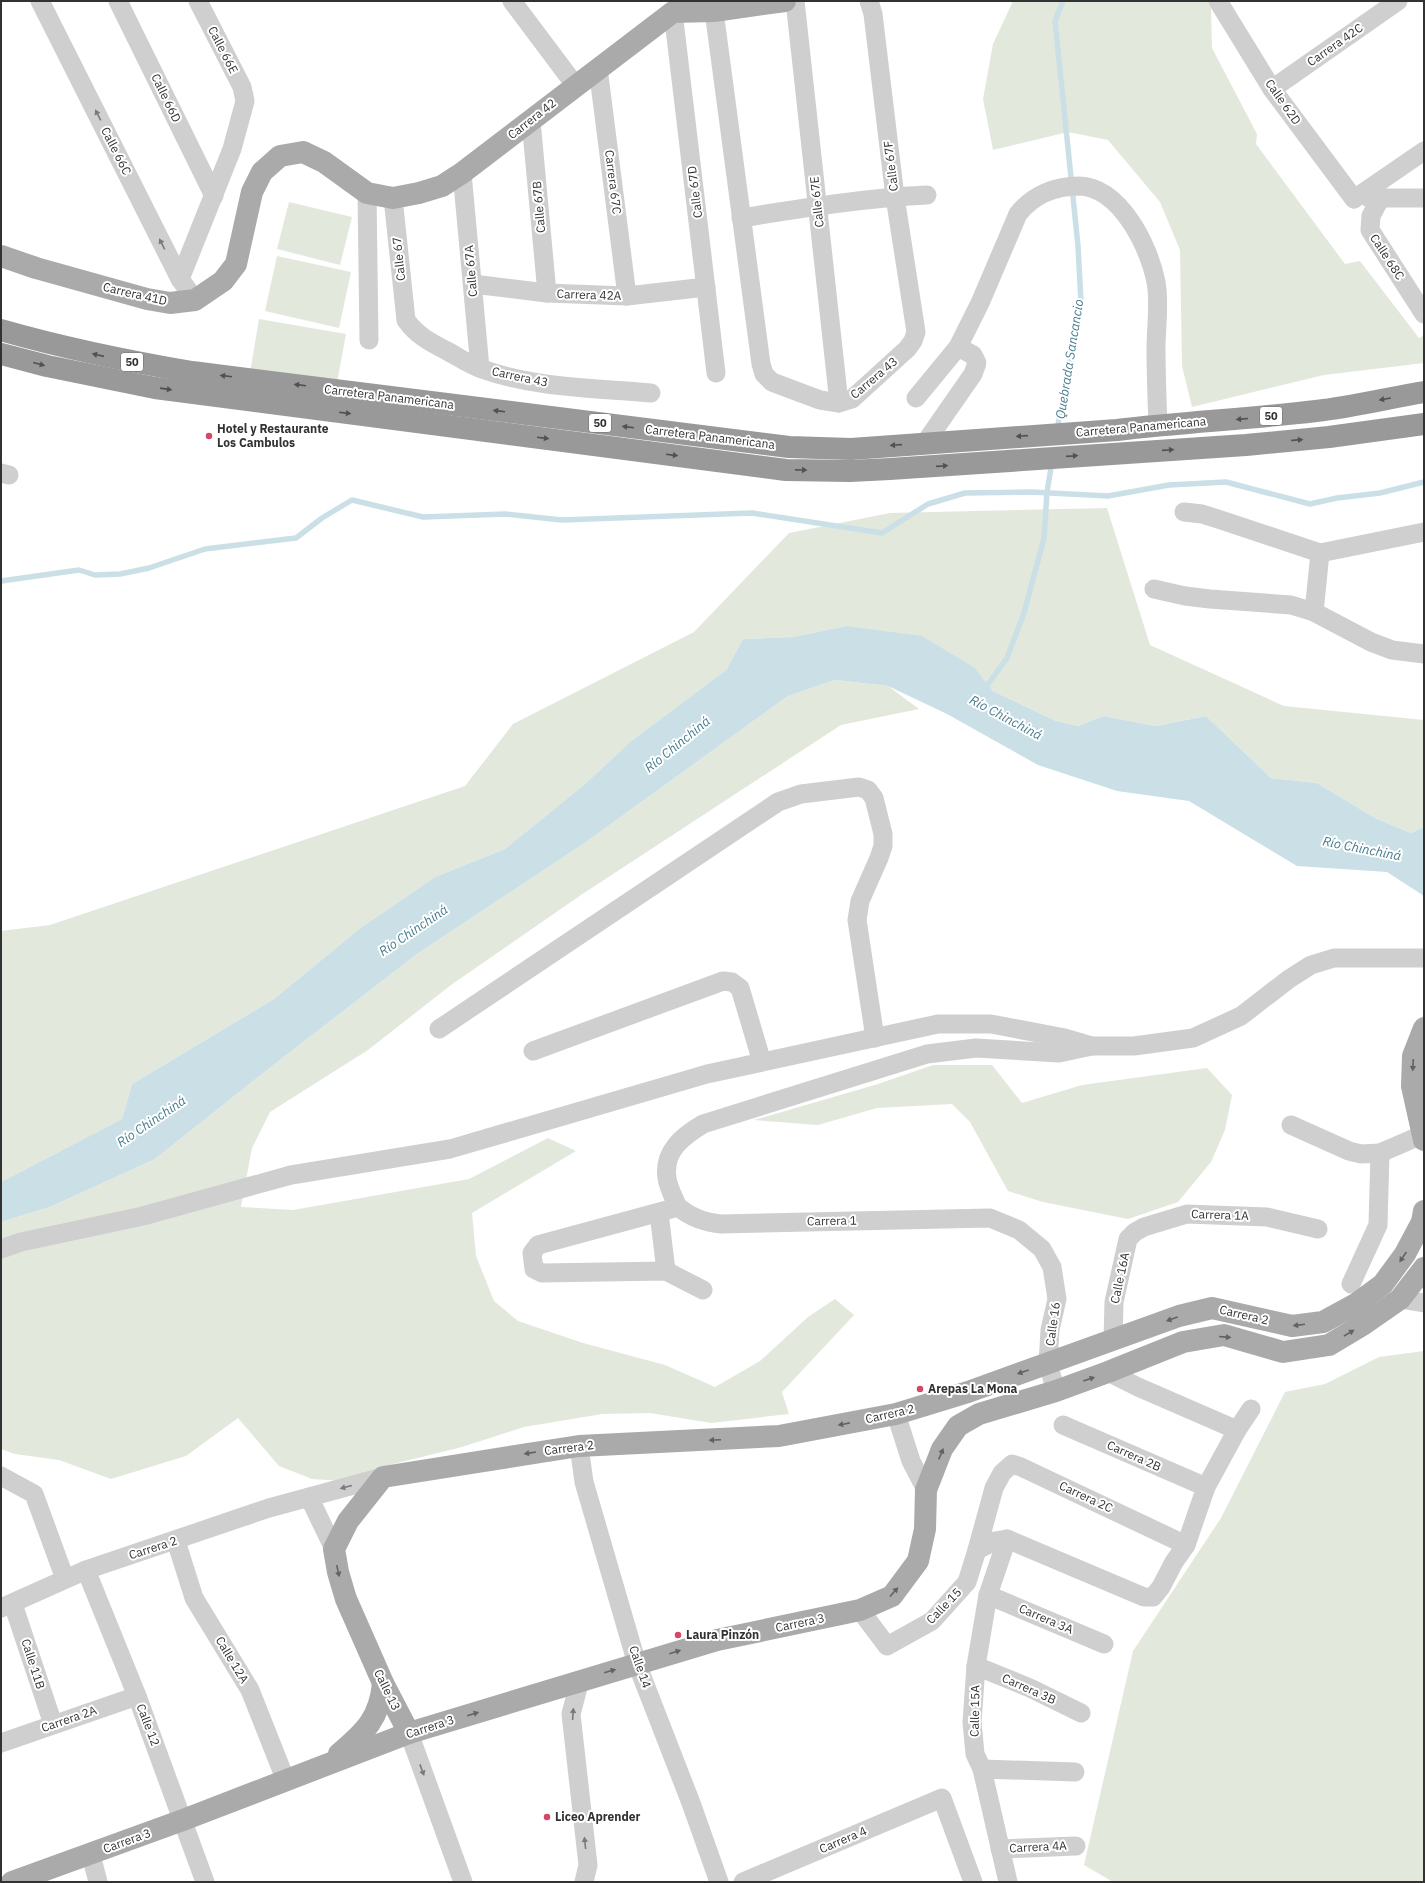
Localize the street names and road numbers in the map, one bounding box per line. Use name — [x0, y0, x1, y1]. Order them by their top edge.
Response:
street label: Carrera 42C — [1304, 20, 1366, 69]
street label: Calle 66E — [205, 24, 242, 76]
street label: Calle 66D — [148, 71, 185, 125]
street label: Calle 62D — [1262, 76, 1305, 127]
street label: Carrera 42 — [505, 95, 559, 142]
street label: Calle 66C — [98, 124, 135, 178]
street label: Calle 67F — [880, 140, 901, 192]
street label: Carrera 67C — [602, 149, 625, 215]
street label: Calle 67D — [684, 165, 705, 219]
street label: Calle 67E — [806, 176, 827, 228]
street label: Calle 67B — [529, 180, 548, 234]
street label: Calle 68C — [1367, 231, 1408, 283]
street label: Calle 67 — [389, 236, 408, 282]
street label: Calle 67A — [461, 244, 480, 298]
street label: Carrera 41D — [102, 279, 169, 308]
street label: Carrera 42A — [556, 286, 622, 303]
road number: 50 — [121, 353, 143, 371]
street label: Carrera 43 — [847, 353, 900, 402]
street label: Carrera 43 — [491, 363, 550, 390]
street label: Carretera Panamericana — [323, 381, 455, 412]
road number: 50 — [1260, 407, 1282, 425]
street label: Carretera Panamericana — [1075, 413, 1207, 440]
road number: 50 — [589, 414, 611, 432]
street label: Carretera Panamericana — [644, 421, 776, 452]
street label: Carrera 1A — [1191, 1206, 1249, 1223]
street label: Carrera 1 — [807, 1213, 857, 1228]
street label: Calle 16A — [1107, 1251, 1132, 1305]
street label: Calle 16 — [1042, 1301, 1063, 1347]
street label: Carrera 2 — [1218, 1302, 1270, 1327]
street label: Carrera 2 — [864, 1401, 916, 1426]
street label: Carrera 2 — [543, 1437, 595, 1458]
street label: Carrera 2B — [1105, 1437, 1164, 1474]
street label: Carrera 2C — [1057, 1478, 1116, 1516]
street label: Carrera 2 — [127, 1533, 179, 1562]
street label: Calle 15 — [923, 1585, 964, 1627]
street label: Carrera 3A — [1017, 1600, 1076, 1637]
street label: Carrera 3 — [774, 1610, 826, 1635]
street label: Calle 12A — [213, 1634, 252, 1686]
street label: Calle 11B — [18, 1637, 49, 1691]
street label: Calle 14 — [626, 1644, 655, 1690]
street label: Calle 13 — [371, 1667, 404, 1713]
street label: Carrera 3B — [1000, 1670, 1059, 1707]
street label: Calle 15A — [967, 1685, 982, 1737]
street label: Carrera 2A — [39, 1702, 99, 1735]
street label: Calle 12 — [134, 1702, 163, 1748]
street label: Carrera 3 — [404, 1712, 456, 1741]
street label: Carrera 4 — [817, 1823, 869, 1856]
street label: Carrera 3 — [101, 1825, 153, 1856]
street label: Carrera 4A — [1009, 1837, 1067, 1855]

